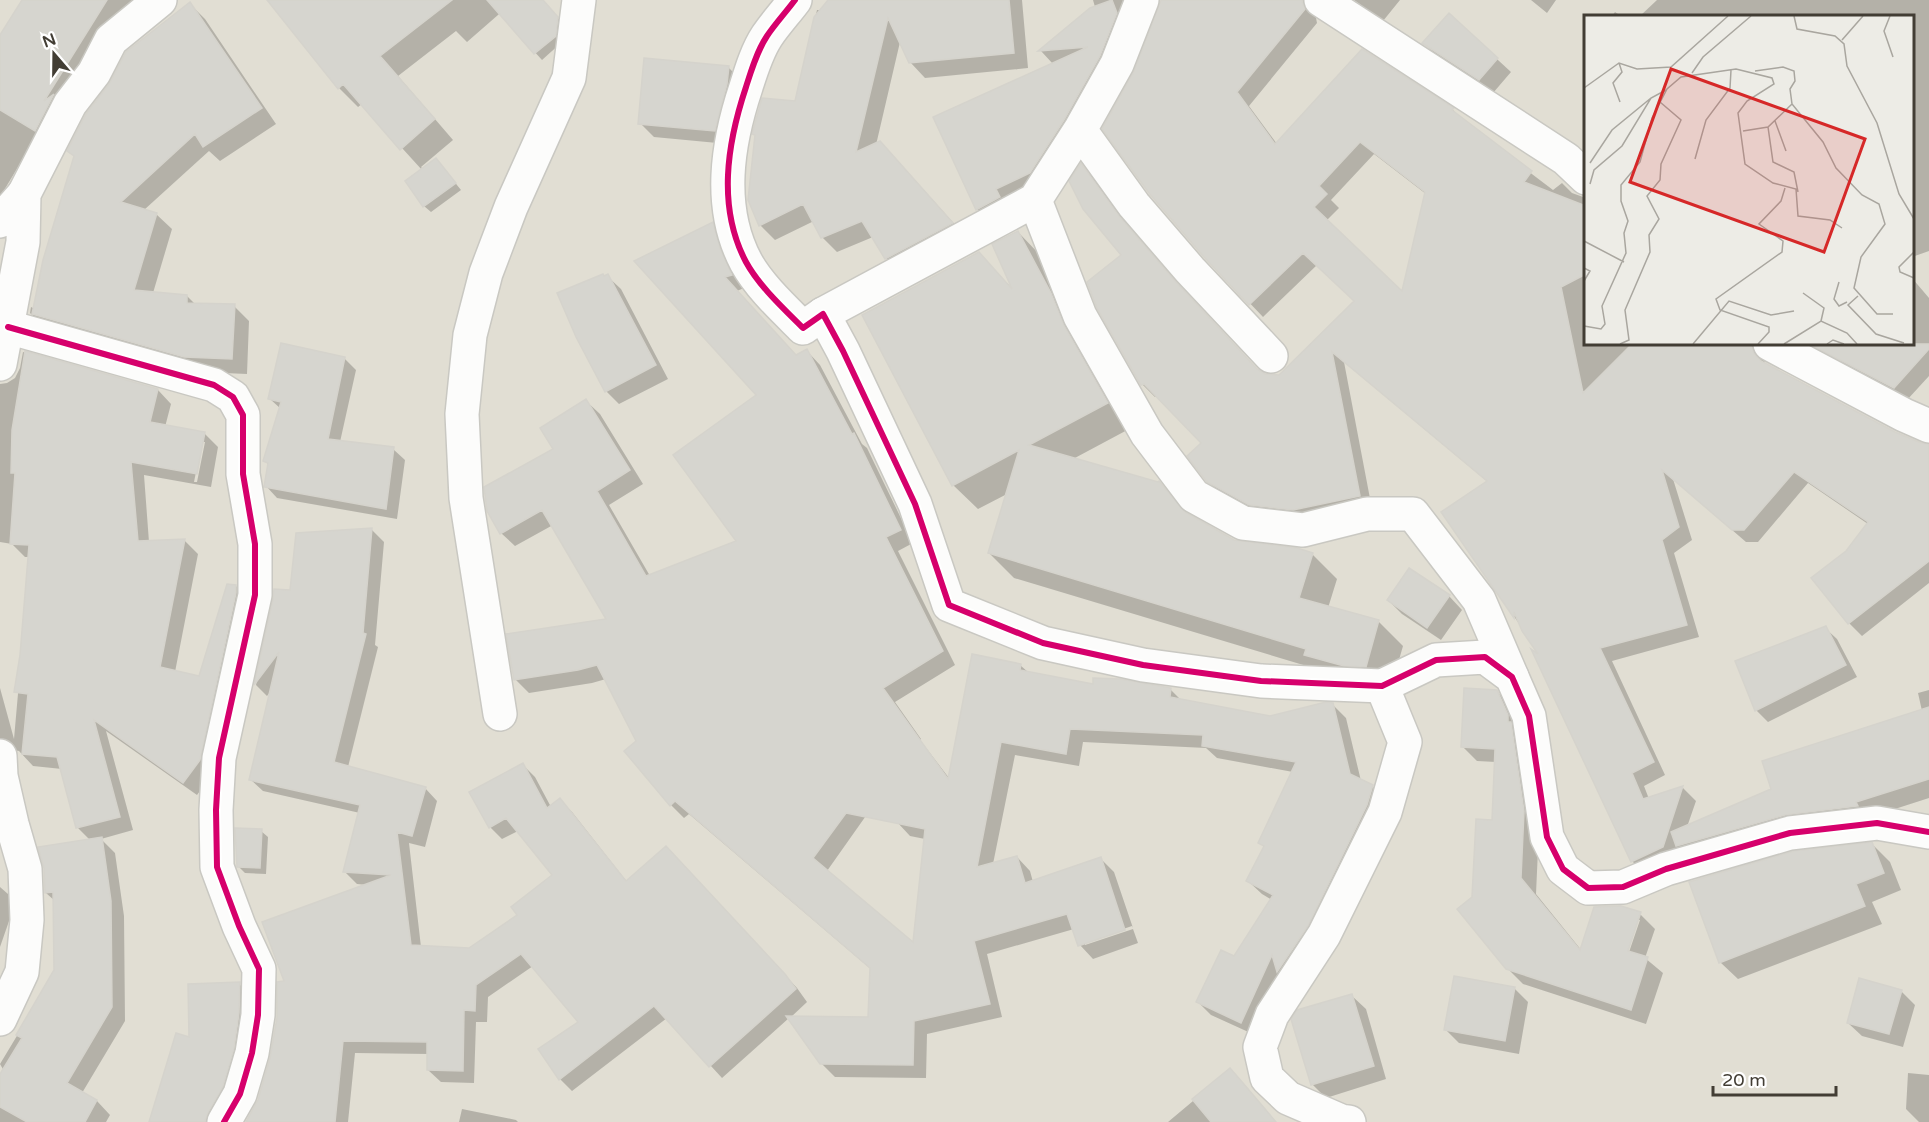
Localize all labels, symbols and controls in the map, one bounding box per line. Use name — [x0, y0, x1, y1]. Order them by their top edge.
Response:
inset map — [1584, 15, 1914, 345]
north arrow — [24, 24, 84, 84]
text: N — [40, 29, 59, 52]
scale bar — [1713, 1059, 1836, 1097]
text: 20 m — [1722, 1069, 1766, 1091]

